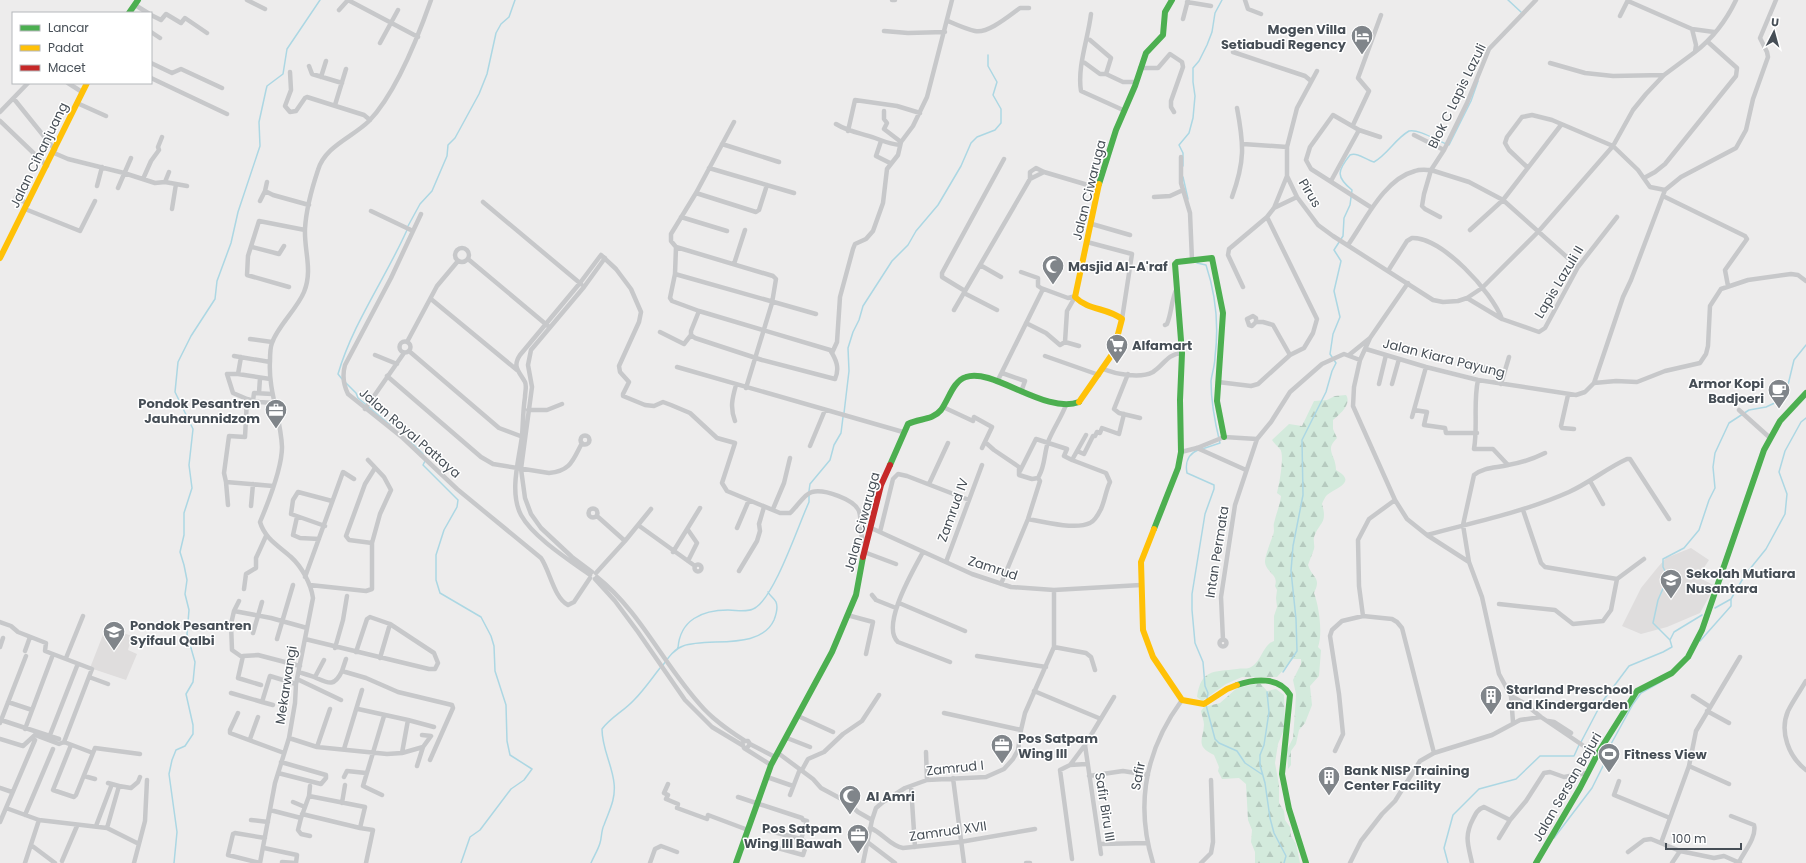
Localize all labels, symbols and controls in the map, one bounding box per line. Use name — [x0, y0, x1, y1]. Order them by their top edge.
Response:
legend — [12, 12, 152, 84]
north arrow — [1754, 12, 1794, 52]
text: U — [1770, 14, 1780, 30]
text: Lancar — [48, 19, 89, 36]
place label: Mogen Villa Setiabudi Regency — [1221, 20, 1347, 54]
hotel icon: Mogen Villa Setiabudi Regency — [1349, 23, 1375, 56]
text: Padat — [48, 39, 84, 56]
street label: Blok C Lapis Lazuli — [1423, 40, 1491, 152]
text: Macet — [48, 59, 86, 76]
street label: Jalan Cihanjuang — [5, 99, 73, 211]
street label: Jalan Ciwaruga — [1067, 138, 1111, 242]
street label: Pirus — [1294, 175, 1326, 211]
street label: Lapis Lazuli II — [1530, 242, 1588, 322]
mosque icon: Masjid Al-A'raf — [1040, 253, 1066, 286]
place label: Masjid Al-A'raf — [1068, 257, 1168, 276]
supermarket icon: Alfamart — [1104, 332, 1130, 365]
street label: Jalan Kiara Payung — [1381, 334, 1507, 382]
place label: Alfamart — [1132, 336, 1192, 355]
place label: Armor Kopi Badjoeri — [1688, 374, 1764, 408]
cafe icon: Armor Kopi Badjoeri — [1766, 377, 1792, 410]
street label: Jalan Royal Pattaya — [355, 383, 465, 483]
place label: Pondok Pesantren Jauharunnidzom — [138, 394, 260, 428]
office icon: Pondok Pesantren Jauharunnidzom — [263, 397, 289, 430]
street label: Jalan Ciwaruga — [840, 470, 884, 574]
street label: Zamrud IV — [933, 475, 973, 545]
street label: Intan Permata — [1200, 505, 1234, 599]
street label: Zamrud — [966, 551, 1020, 585]
place label: Sekolah Mutiara Nusantara — [1686, 564, 1796, 598]
school or university icon: Sekolah Mutiara Nusantara — [1658, 567, 1684, 600]
place label: Pondok Pesantren Syifaul Qalbi — [130, 616, 252, 650]
school or university icon: Pondok Pesantren Syifaul Qalbi — [101, 619, 127, 652]
street label: Mekarwangi — [270, 644, 302, 726]
place label: Starland Preschool and Kindergarden — [1506, 680, 1633, 714]
building icon: Starland Preschool and Kindergarden — [1478, 683, 1504, 716]
place label: Pos Satpam Wing III — [1018, 729, 1098, 763]
street label: Jalan Sersan Bajuri — [1528, 729, 1606, 845]
office icon: Pos Satpam Wing III — [989, 732, 1015, 765]
sports icon: Fitness View — [1596, 741, 1622, 774]
place label: Fitness View — [1624, 745, 1708, 764]
street label: Zamrud I — [925, 756, 985, 780]
street label: Safir — [1126, 760, 1150, 792]
place label: Bank NISP Training Center Facility — [1344, 761, 1470, 795]
building icon: Bank NISP Training Center Facility — [1316, 764, 1342, 797]
street label: Safir Biru III — [1090, 771, 1120, 843]
mosque icon: Al Amri — [837, 783, 863, 816]
place label: Al Amri — [866, 787, 915, 806]
street label: Zamrud XVII — [908, 816, 988, 846]
place label: Pos Satpam Wing III Bawah — [744, 819, 842, 853]
office icon: Pos Satpam Wing III Bawah — [845, 822, 871, 855]
scale bar — [1666, 825, 1741, 851]
text: 100 m — [1672, 830, 1706, 847]

